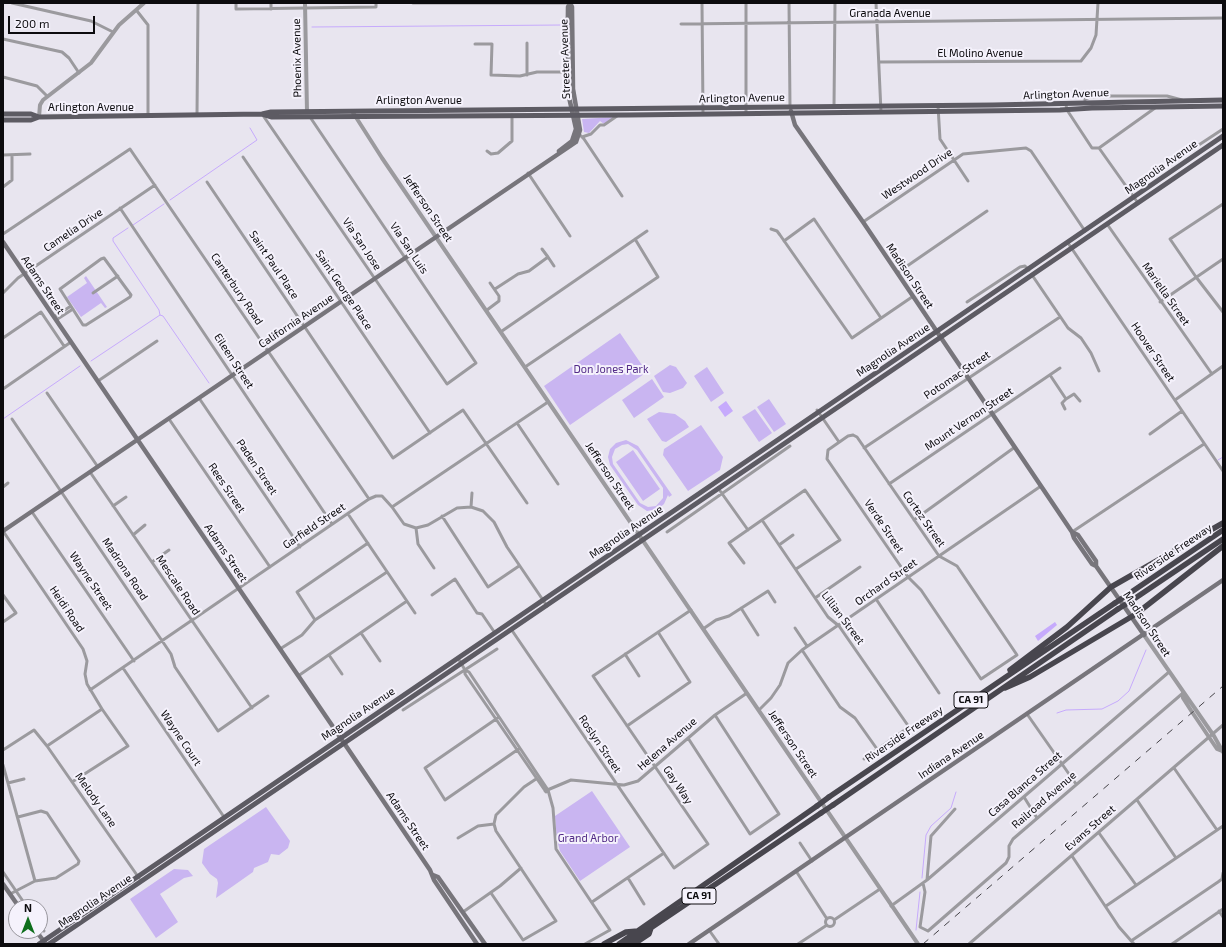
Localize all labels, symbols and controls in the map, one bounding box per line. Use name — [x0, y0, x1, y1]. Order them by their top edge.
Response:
street label: Granada Avenue — [849, 6, 931, 20]
scale bar — [10, 8, 97, 34]
text: 200 m — [15, 16, 49, 30]
street label: Phoenix Avenue — [290, 18, 304, 98]
street label: Streeter Avenue — [557, 19, 573, 99]
street label: El Molino Avenue — [937, 46, 1023, 60]
street label: Arlington Avenue — [1023, 86, 1109, 102]
street label: Arlington Avenue — [699, 91, 785, 105]
street label: Arlington Avenue — [376, 93, 462, 107]
street label: Arlington Avenue — [48, 100, 134, 114]
street label: Magnolia Avenue — [1122, 137, 1200, 197]
street label: Westwood Drive — [879, 146, 955, 202]
street label: Jefferson Street — [400, 172, 456, 244]
street label: Camelia Drive — [41, 205, 105, 255]
street label: Via San Jose — [340, 215, 384, 273]
street label: Via San Luis — [387, 220, 431, 276]
street label: Saint Paul Place — [246, 228, 302, 302]
street label: Madison Street — [883, 241, 937, 311]
street label: Saint George Place — [313, 248, 375, 332]
street label: Canterbury Road — [208, 251, 266, 327]
street label: Adams Street — [19, 253, 67, 317]
street label: Mariella Street — [1139, 260, 1193, 328]
street label: California Avenue — [256, 291, 336, 351]
street label: Hoover Street — [1128, 320, 1178, 384]
street label: Magnolia Avenue — [854, 321, 932, 379]
street label: Eileen Street — [211, 331, 257, 391]
street label: Potomac Street — [921, 348, 993, 402]
park label: Don Jones Park — [573, 362, 649, 376]
street label: Mount Vernon Street — [922, 384, 1016, 454]
street label: Paden Street — [234, 437, 280, 497]
street label: Jefferson Street — [582, 440, 638, 512]
street label: Rees Street — [206, 461, 248, 515]
street label: Cortez Street — [900, 488, 948, 550]
street label: Verde Street — [861, 497, 907, 555]
street label: Garfield Street — [280, 500, 348, 552]
street label: Magnolia Avenue — [587, 503, 665, 561]
street label: Adams Street — [202, 521, 250, 585]
street label: Riverside Freeway — [1131, 521, 1215, 583]
street label: Madrona Road — [99, 535, 151, 603]
street label: Wayne Street — [67, 549, 115, 613]
street label: Mescale Road — [153, 552, 203, 618]
street label: Orchard Street — [852, 556, 920, 608]
street label: Heidi Road — [47, 583, 87, 635]
street label: Lillian Street — [819, 589, 867, 647]
street label: Madison Street — [1120, 589, 1174, 659]
street label: Magnolia Avenue — [319, 685, 397, 743]
road number: CA 91 — [954, 692, 988, 708]
street label: Riverside Freeway — [862, 703, 946, 765]
street label: Wayne Court — [158, 708, 204, 768]
street label: Jefferson Street — [765, 708, 821, 780]
street label: Roslyn Street — [576, 713, 624, 775]
street label: Helena Avenue — [635, 715, 699, 773]
street label: Indiana Avenue — [916, 728, 986, 782]
street label: Casa Blanca Street — [985, 748, 1065, 820]
street label: Gay Way — [660, 763, 696, 807]
street label: Railroad Avenue — [1009, 768, 1079, 832]
street label: Melody Lane — [72, 770, 120, 830]
street label: Adams Street — [384, 789, 432, 853]
street label: Evans Street — [1062, 802, 1118, 854]
park label: Grand Arbor — [558, 831, 618, 845]
street label: Magnolia Avenue — [56, 872, 134, 930]
road number: CA 91 — [682, 888, 716, 904]
north arrow — [8, 899, 48, 939]
text: N — [24, 901, 32, 914]

